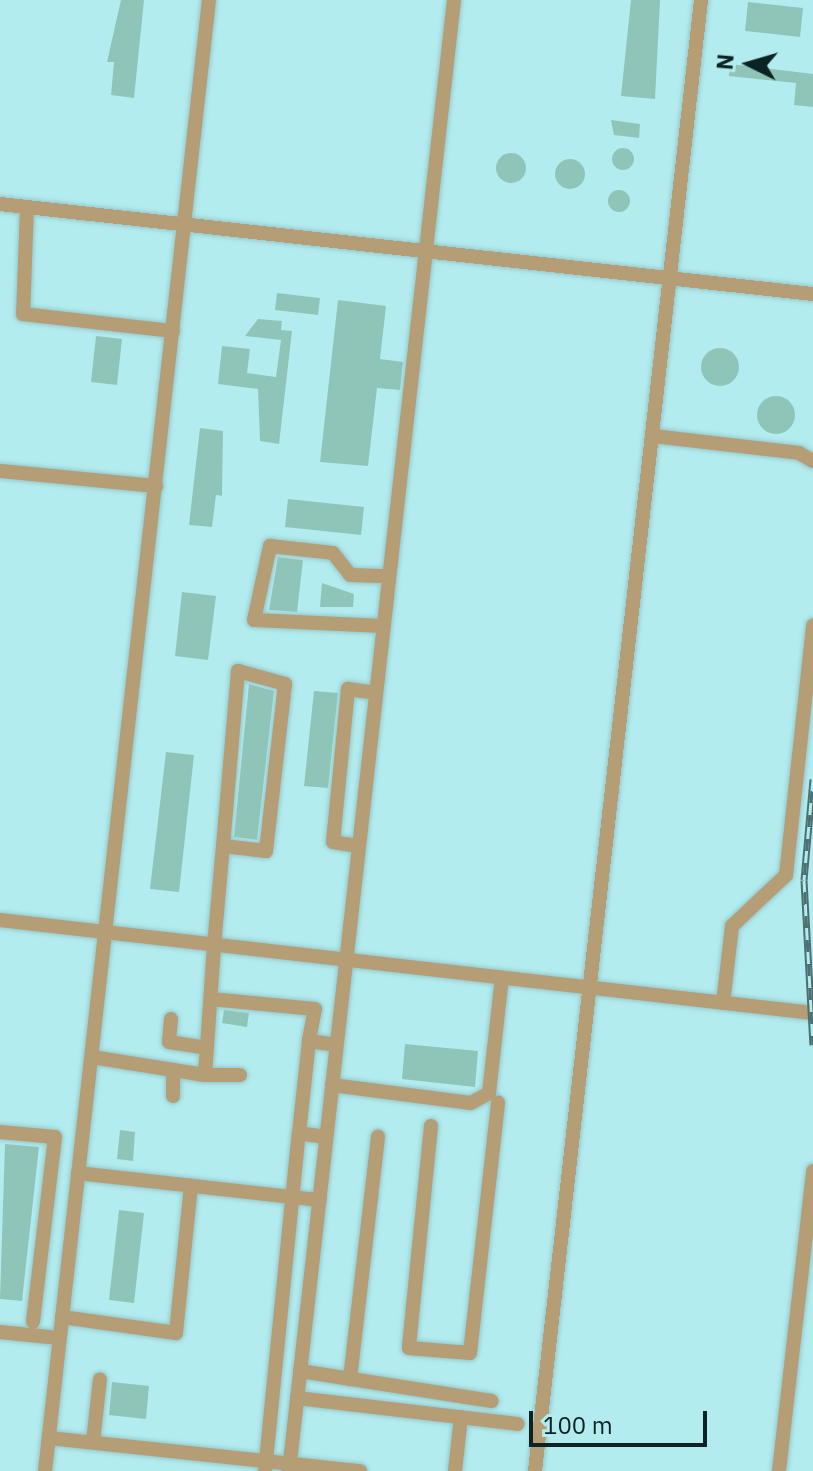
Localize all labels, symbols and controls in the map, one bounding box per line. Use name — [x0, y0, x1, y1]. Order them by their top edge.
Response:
north arrow — [709, 24, 789, 104]
text: N — [709, 53, 740, 71]
scale bar — [533, 1395, 711, 1445]
text: 100 m — [543, 1409, 613, 1441]

